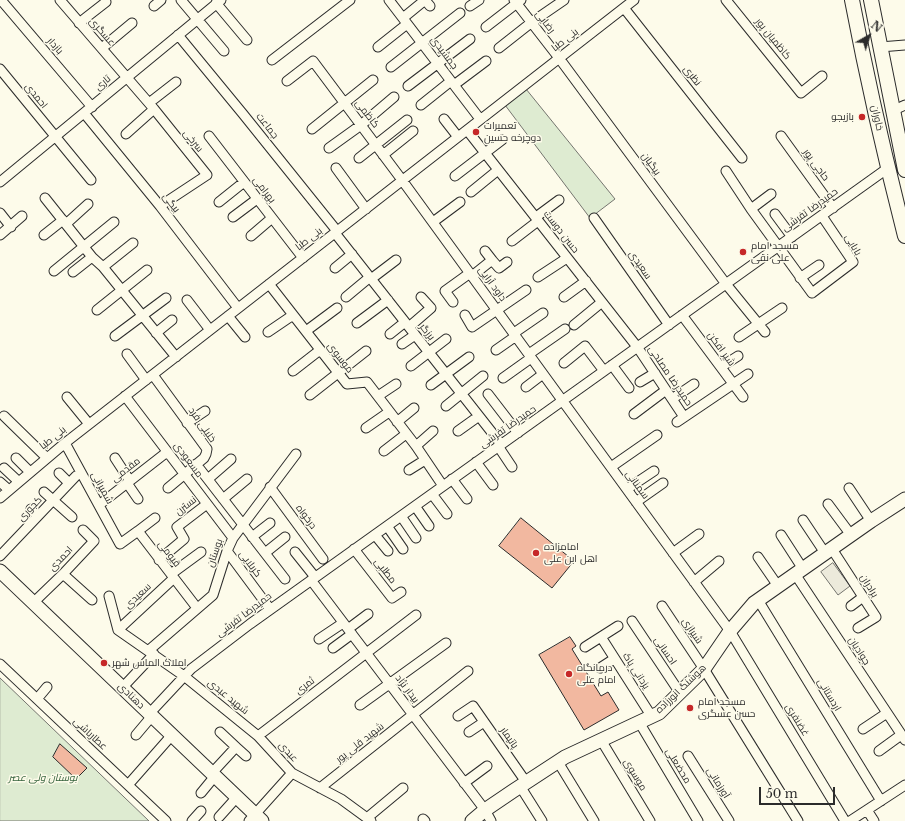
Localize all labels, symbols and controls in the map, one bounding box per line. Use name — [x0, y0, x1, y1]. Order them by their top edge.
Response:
street label: رضایی — [532, 8, 558, 36]
street label: عسگری — [86, 15, 118, 49]
street label: کاظمیان پور — [753, 16, 793, 62]
north arrow — [849, 16, 889, 56]
text: N — [868, 18, 885, 35]
street label: بنی طبا — [549, 26, 581, 54]
street label: جمشیدی — [428, 34, 460, 72]
street label: بازدار — [44, 35, 66, 57]
street label: نظری — [680, 64, 704, 88]
street label: تاری — [93, 73, 113, 93]
street label: احمدی — [22, 81, 50, 111]
street label: کاظمی — [353, 98, 381, 130]
street label: خاوران — [868, 104, 886, 132]
street label: جماعت — [253, 111, 281, 141]
place label: بازیجو — [831, 111, 854, 123]
marker: بازیجو — [857, 112, 867, 122]
place label: تعمیرات دوچرخه حسین — [484, 120, 541, 144]
street label: سرخی — [180, 127, 206, 155]
marker: تعمیرات دوچرخه حسین — [471, 127, 481, 137]
street label: حاجی پور — [800, 147, 832, 183]
street label: بیگیان — [639, 150, 663, 178]
street label: بهرامی — [250, 174, 278, 206]
street label: حمیدرضا تفرشی — [780, 186, 840, 234]
street label: بیگی — [160, 191, 182, 215]
street label: حسن دوست — [541, 208, 581, 256]
street label: بنی طبا — [293, 225, 325, 253]
street label: بابایی — [842, 232, 864, 258]
place label: مسجد امام علی نقی — [751, 240, 799, 264]
marker: مسجد امام علی نقی — [738, 247, 748, 257]
street label: سعیدی — [626, 249, 654, 281]
street label: داود آرایی — [475, 264, 509, 304]
street label: برزگر — [417, 321, 437, 343]
street label: شیر افکن — [705, 330, 737, 368]
street label: موسوی — [324, 340, 356, 376]
street label: حمیدرضا مصلحی — [645, 344, 695, 408]
street label: حمیدرضا تفرشی — [477, 403, 539, 451]
street label: خلیلی فرد — [186, 405, 218, 445]
street label: بنی طبا — [37, 424, 69, 452]
street label: مسعودی — [171, 440, 205, 480]
street label: مقدمی — [109, 455, 143, 485]
street label: سمنانی — [623, 468, 651, 502]
street label: شمیرانی — [88, 470, 116, 506]
street label: کجوری — [15, 494, 45, 524]
street label: نسترن — [173, 494, 199, 518]
street label: درخواه — [293, 502, 319, 532]
street label: بوستان — [204, 537, 226, 569]
street label: قیومی — [155, 538, 183, 570]
place label: امامزاده اهل ابن علی — [544, 541, 598, 564]
street label: احمدی — [47, 544, 75, 574]
street label: کربلایی — [236, 548, 264, 580]
marker: امامزاده اهل ابن علی — [531, 548, 541, 558]
street label: مطلبی — [371, 556, 399, 586]
street label: برادران — [857, 572, 881, 600]
street label: سعیدی — [122, 581, 154, 611]
street label: حمیدرضا تفرشی — [214, 590, 274, 640]
street label: شیرازی — [679, 616, 705, 646]
street label: احسانی — [651, 635, 679, 667]
street label: جوادیان — [845, 635, 873, 667]
street label: یزدانی پاک — [620, 651, 652, 691]
place label: املاک الماس شهر — [112, 657, 187, 669]
marker: املاک الماس شهر — [99, 658, 109, 668]
place label: درمانگاه امام علی — [577, 662, 616, 686]
street label: هوشنگ انورزاده — [653, 662, 709, 716]
marker: درمانگاه امام علی — [564, 669, 574, 679]
street label: بیدار نژاد — [392, 672, 422, 706]
street label: ثمری — [293, 675, 317, 697]
street label: شهید عبدی — [205, 677, 251, 717]
street label: اردستانی — [815, 677, 843, 713]
street label: دهنادی — [115, 680, 147, 712]
place label: مسجد امام حسن عسگری — [698, 696, 755, 720]
street label: غضنفری — [783, 702, 811, 738]
marker: مسجد امام حسن عسگری — [685, 703, 695, 713]
street label: عطارباشی — [71, 715, 109, 753]
street label: شهید قلی پور — [333, 720, 387, 766]
street label: پاتیمار — [497, 725, 521, 751]
street label: عبدی — [276, 739, 300, 765]
street label: محضعلی — [663, 746, 693, 786]
street label: موسوی — [621, 757, 649, 793]
street label: آورزمانی — [704, 765, 732, 801]
park label: بوستان ولی عصر — [9, 772, 77, 784]
scale bar — [761, 779, 837, 805]
text: 50 m — [766, 786, 798, 801]

